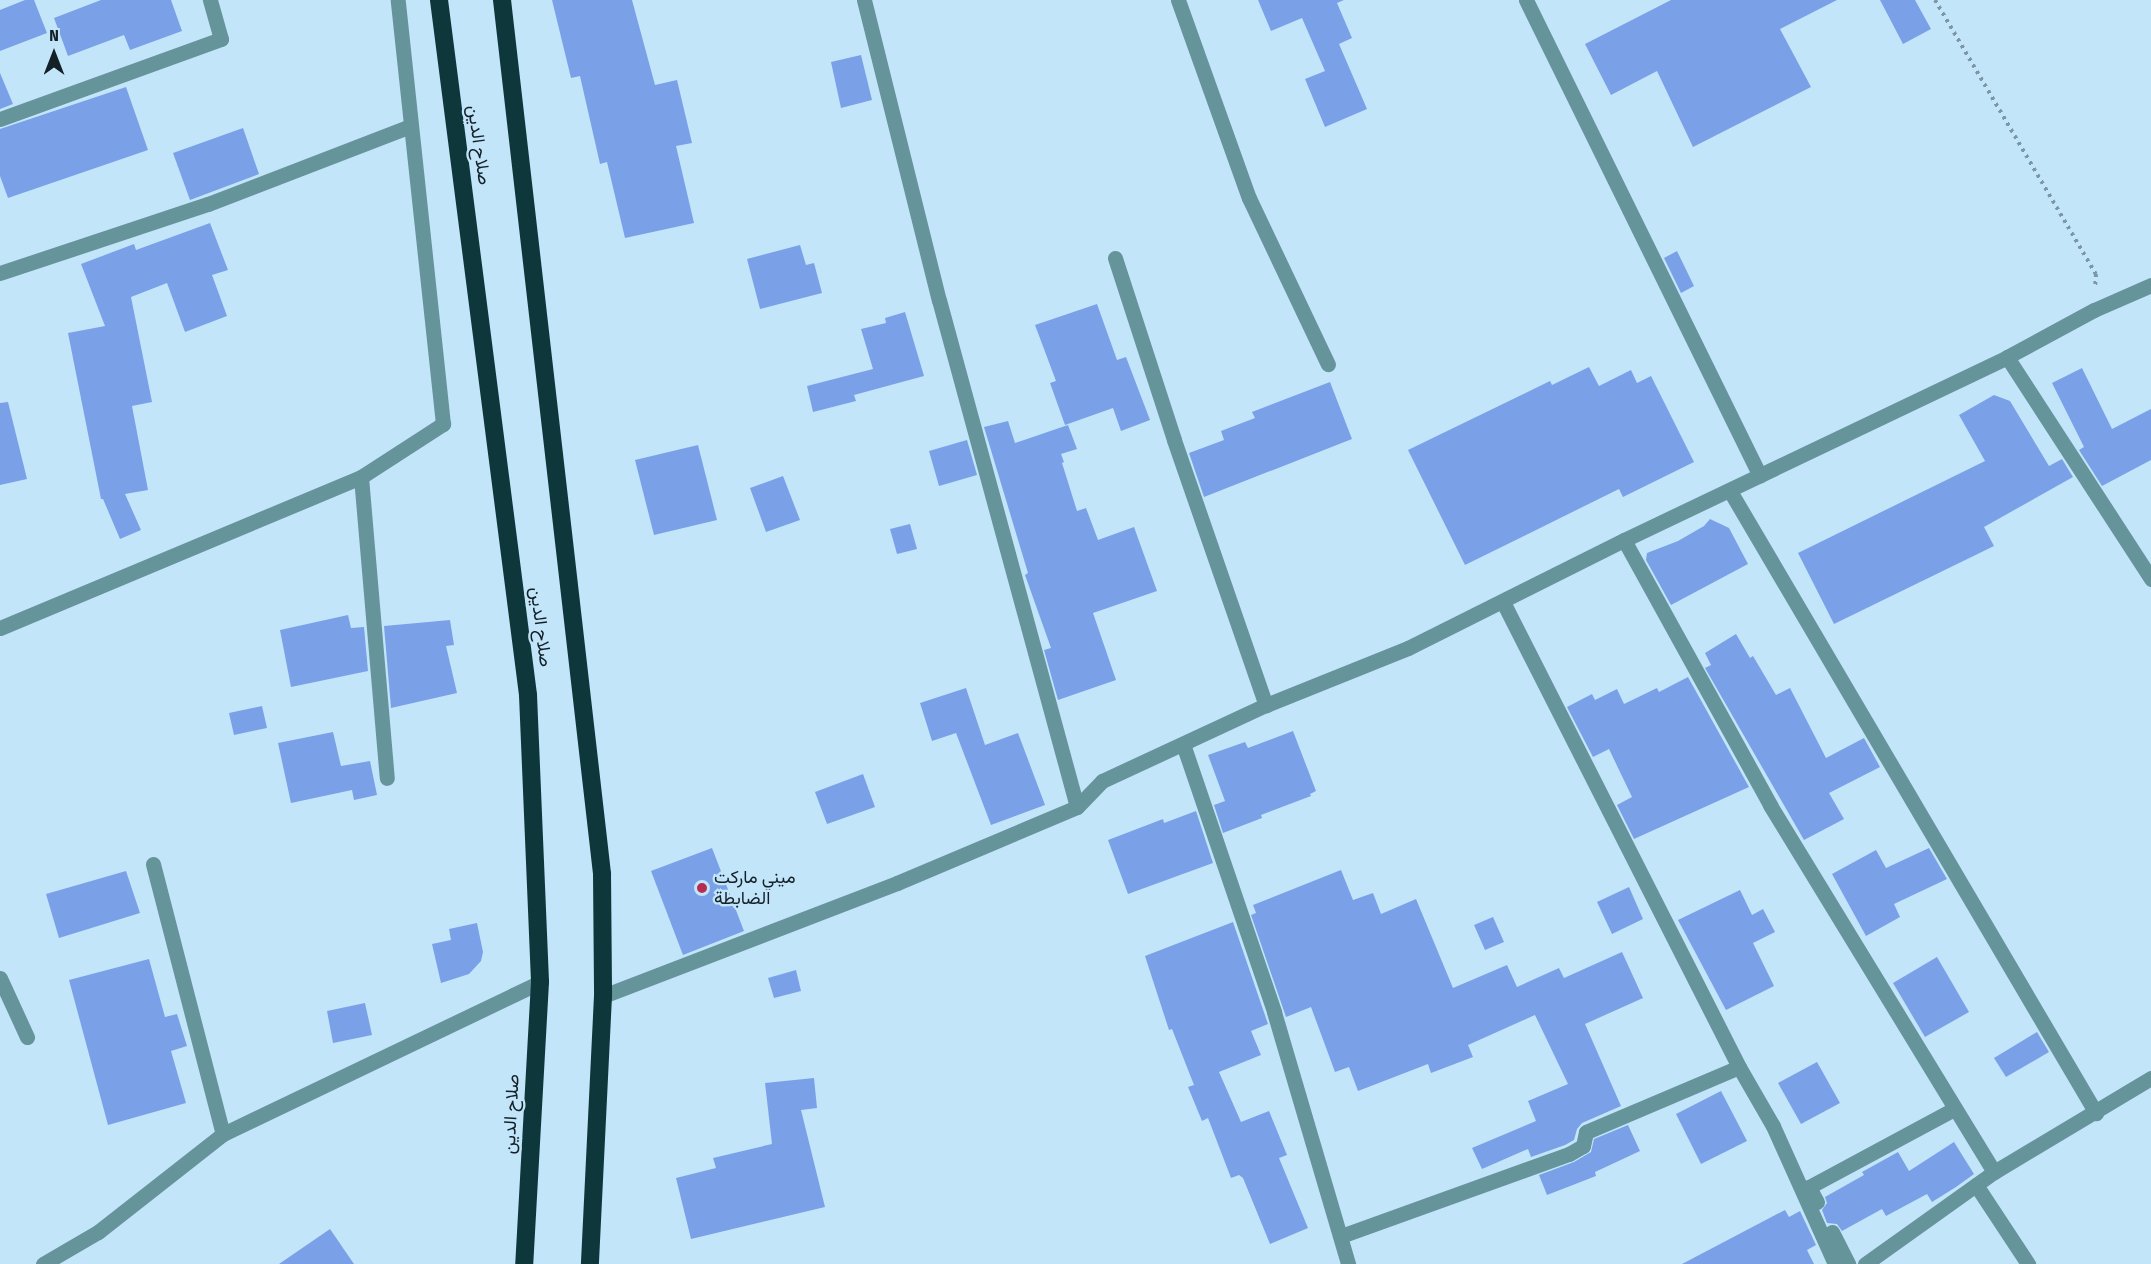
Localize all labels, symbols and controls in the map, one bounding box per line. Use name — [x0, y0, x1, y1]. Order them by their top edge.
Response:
north arrow — [24, 24, 84, 84]
text: N — [49, 26, 59, 45]
street label: صلاح الدين — [463, 104, 495, 186]
street label: صلاح الدين — [525, 586, 557, 668]
place label: ميني ماركت الضابطة — [714, 867, 796, 910]
marker: ميني ماركت الضابطة — [695, 881, 709, 895]
street label: صلاح الدين — [498, 1073, 524, 1155]

